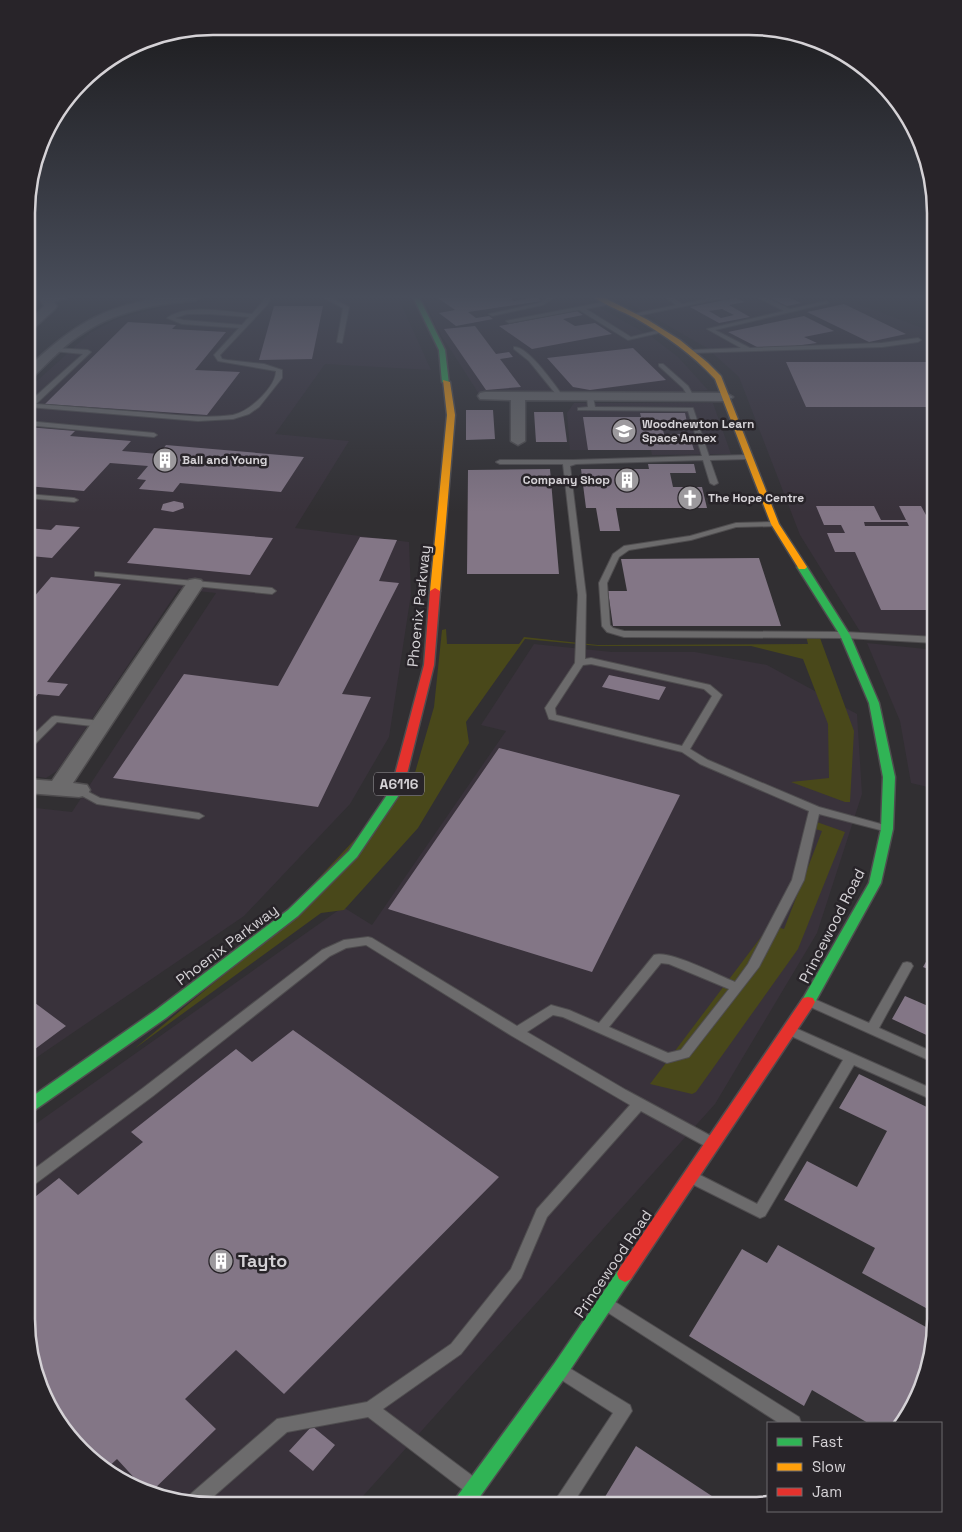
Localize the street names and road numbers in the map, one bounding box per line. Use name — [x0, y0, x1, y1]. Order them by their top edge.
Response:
street label: Phoenix Parkway — [403, 544, 434, 668]
road number: A6116 — [374, 772, 424, 796]
street label: Princewood Road — [794, 865, 869, 986]
street label: Phoenix Parkway — [172, 900, 281, 989]
street label: Princewood Road — [569, 1206, 656, 1321]

